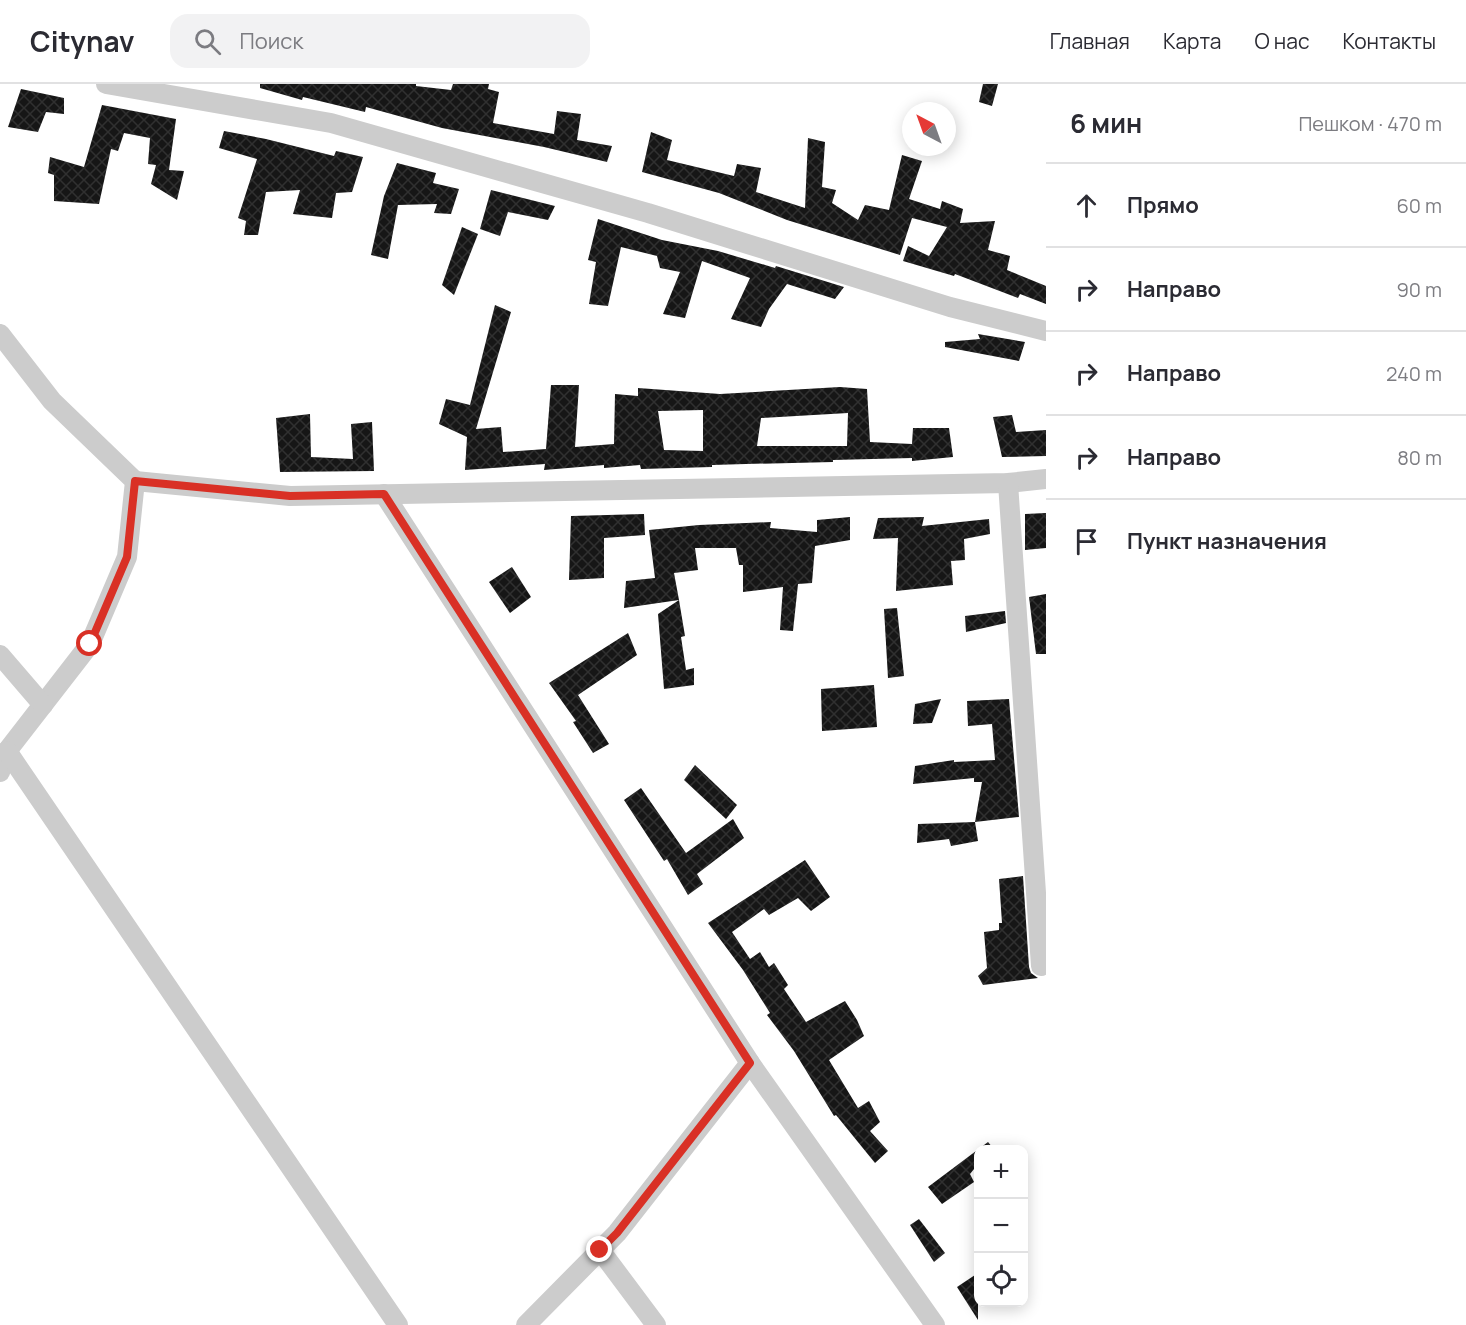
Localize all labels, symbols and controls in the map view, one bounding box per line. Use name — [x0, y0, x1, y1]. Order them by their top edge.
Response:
search box — [170, 14, 590, 68]
text: Citynav — [30, 22, 134, 60]
icon: search — [191, 25, 224, 58]
text: Поиск — [239, 26, 303, 56]
text: Главная — [1050, 27, 1130, 55]
text: Карта — [1163, 27, 1221, 55]
text: О нас — [1254, 27, 1310, 55]
text: Контакты — [1343, 27, 1436, 55]
north arrow — [902, 102, 956, 156]
text: 6 мин — [1070, 105, 1142, 141]
text: Пешком · 470 m — [1298, 110, 1442, 137]
icon: ahead — [1070, 189, 1103, 222]
text: Прямо — [1127, 190, 1199, 220]
text: 60 m — [1396, 192, 1442, 219]
icon: right — [1070, 273, 1103, 306]
text: Направо — [1127, 274, 1221, 304]
text: 90 m — [1396, 276, 1442, 303]
icon: right — [1070, 357, 1103, 390]
text: Направо — [1127, 358, 1221, 388]
text: 240 m — [1386, 360, 1442, 387]
icon: right — [1070, 441, 1103, 474]
text: Направо — [1127, 442, 1221, 472]
text: 80 m — [1397, 444, 1442, 471]
icon: arrive — [1070, 525, 1103, 558]
text: Пункт назначения — [1127, 526, 1327, 556]
route start — [76, 630, 102, 656]
map controls — [974, 1145, 1028, 1307]
button: + — [974, 1145, 1028, 1199]
button: − — [974, 1199, 1028, 1253]
route end — [586, 1236, 612, 1262]
button: locate — [974, 1253, 1028, 1307]

